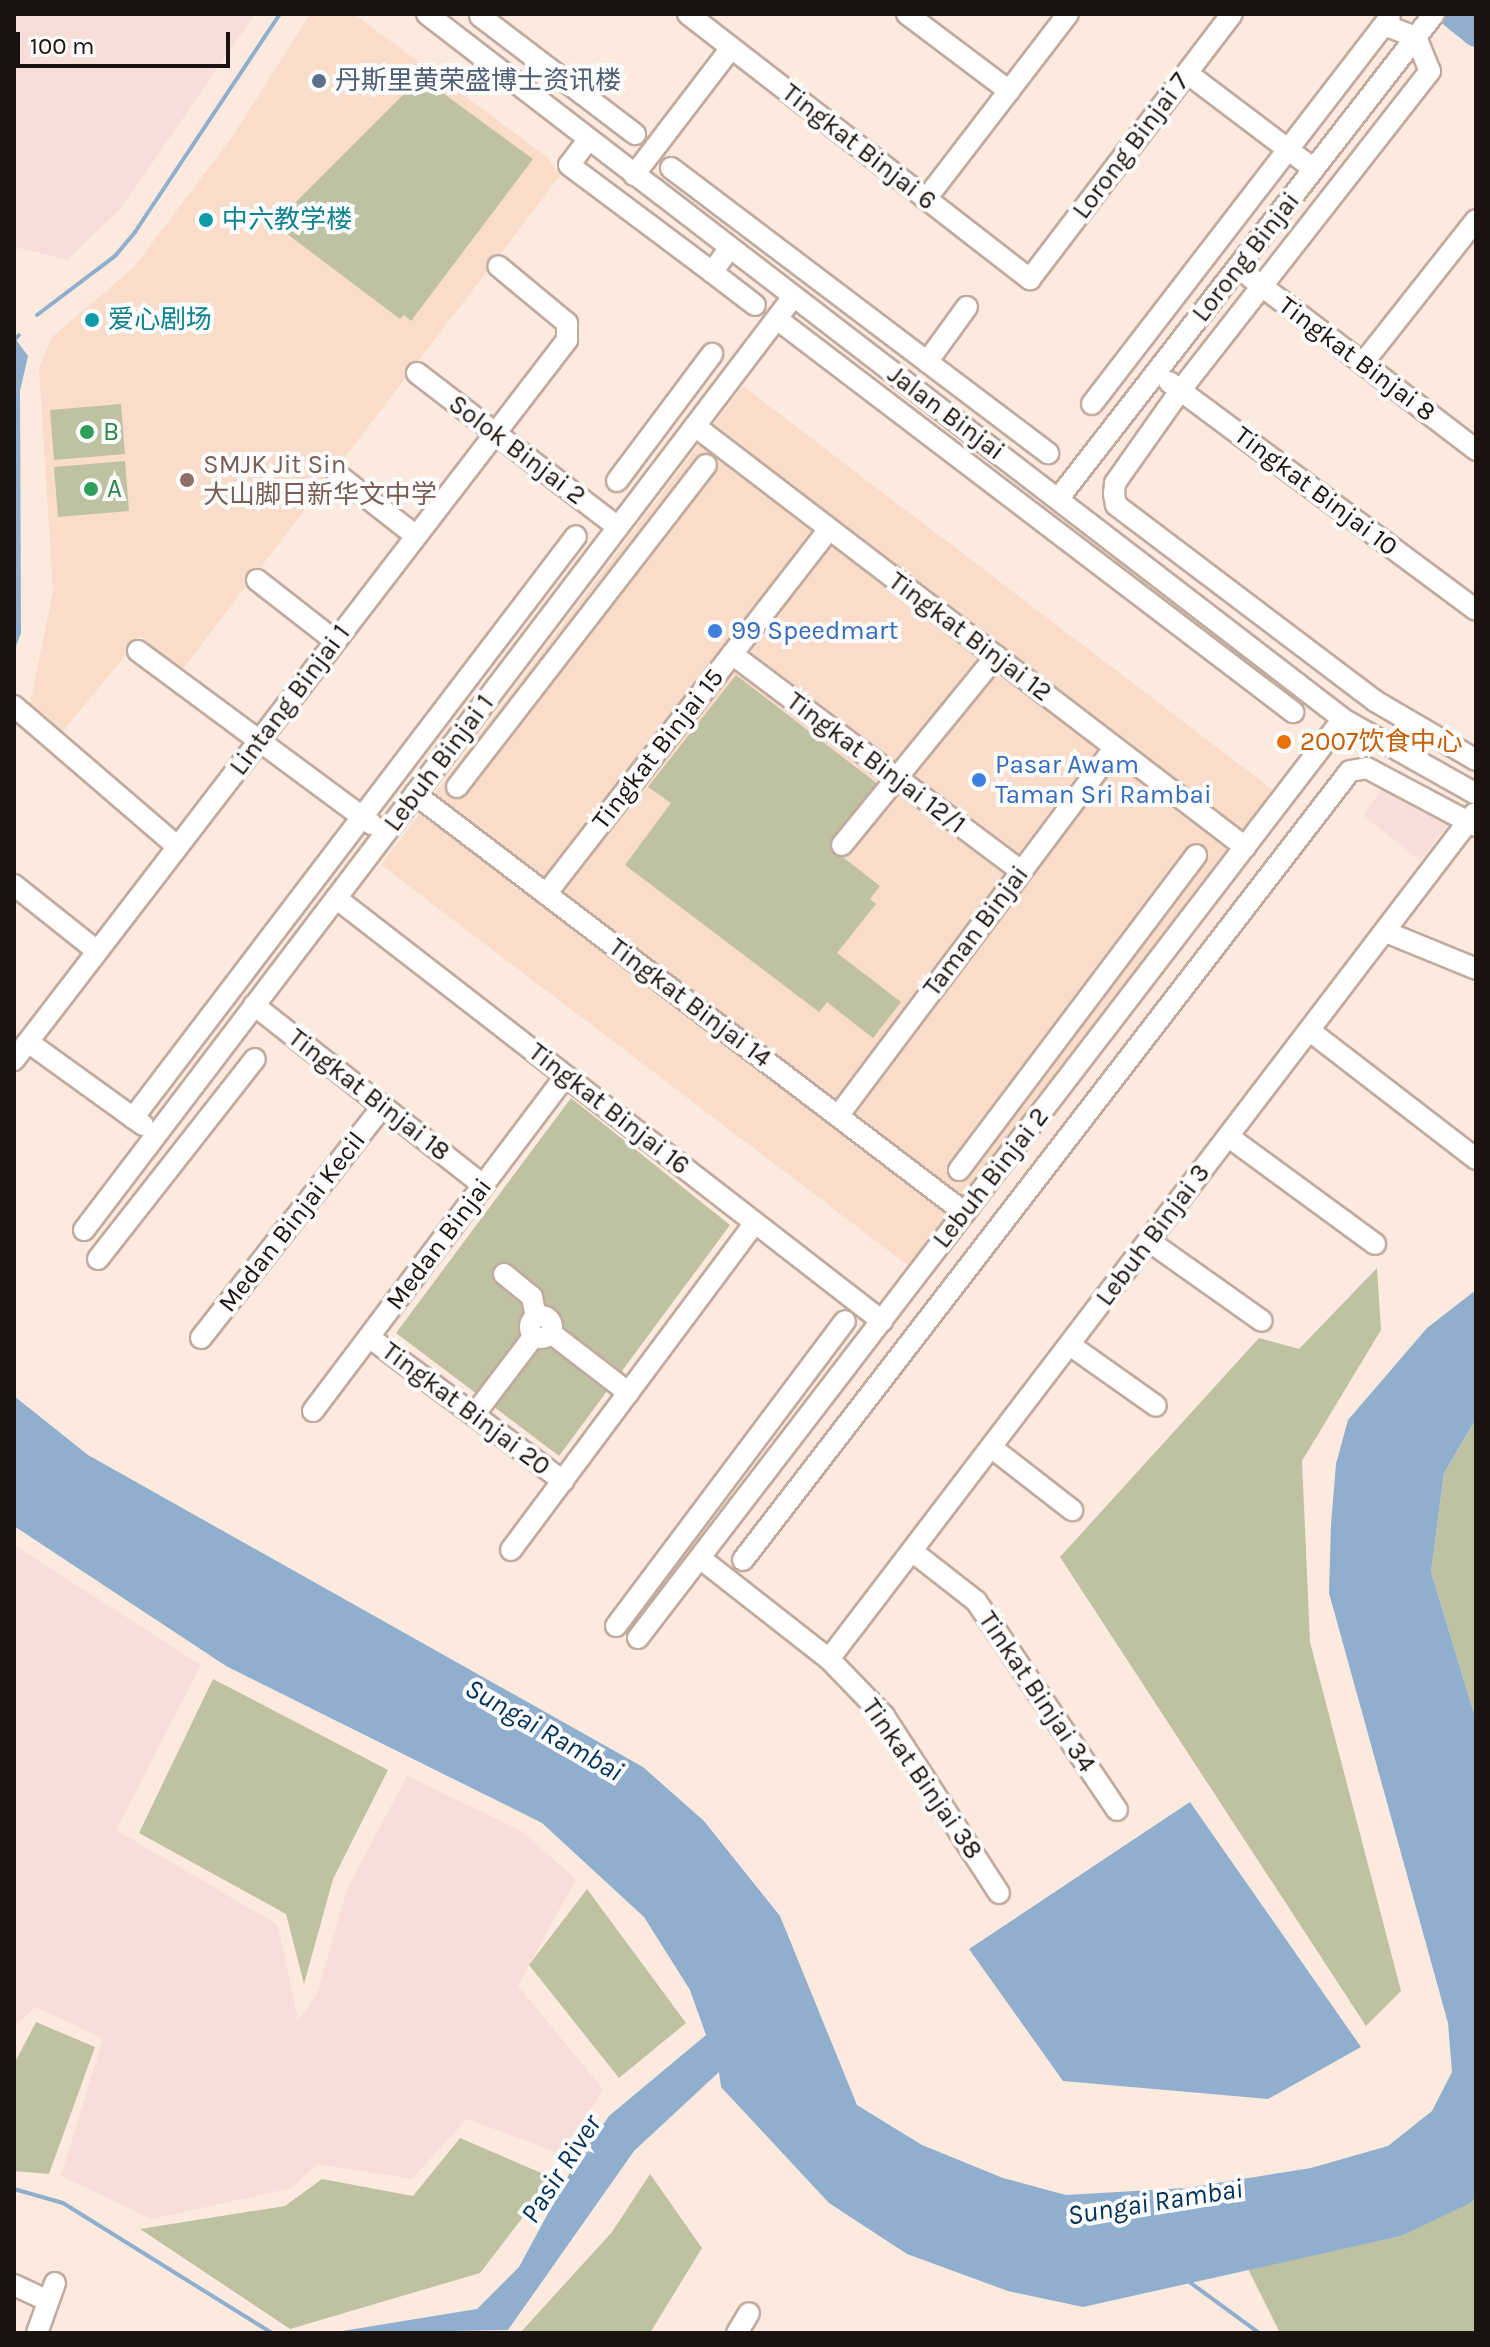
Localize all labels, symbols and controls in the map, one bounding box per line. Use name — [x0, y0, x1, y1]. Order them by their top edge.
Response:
scale bar — [20, 16, 234, 66]
text: 100 m — [30, 32, 95, 60]
place label: 丹斯里黄荣盛博士资讯楼 — [335, 65, 621, 97]
street label: Lorong Binjai 7 — [1066, 67, 1196, 225]
marker: 丹斯里黄荣盛博士资讯楼 — [310, 72, 328, 90]
street label: Tingkat Binjai 6 — [776, 77, 942, 217]
street label: Lorong Binjai — [1186, 186, 1306, 328]
place label: 中六教学楼 — [222, 204, 352, 236]
marker: 中六教学楼 — [197, 211, 215, 229]
street label: Tingkat Binjai 8 — [1273, 290, 1441, 428]
place label: 爱心剧场 — [108, 304, 212, 336]
marker: 爱心剧场 — [83, 311, 101, 329]
street label: Jalan Binjai — [881, 359, 1011, 467]
street label: Solok Binjai 2 — [442, 388, 592, 512]
place label: B — [103, 416, 119, 448]
street label: Tingkat Binjai 10 — [1228, 420, 1404, 562]
marker: B — [78, 423, 96, 441]
place label: SMJK Jit Sin 大山脚日新华文中学 — [203, 449, 437, 510]
marker: SMJK Jit Sin 大山脚日新华文中学 — [178, 471, 196, 489]
place label: A — [107, 473, 122, 505]
marker: A — [82, 480, 100, 498]
street label: Tingkat Binjai 12 — [882, 566, 1058, 708]
place label: 99 Speedmart — [731, 615, 898, 647]
street label: Lintang Binjai 1 — [223, 618, 357, 782]
marker: 99 Speedmart — [706, 622, 724, 640]
street label: Tingkat Binjai 15 — [586, 662, 730, 836]
street label: Tingkat Binjai 12/1 — [781, 686, 971, 840]
street label: Lebuh Binjai 1 — [377, 688, 501, 838]
place label: 2007饮食中心 — [1300, 726, 1462, 758]
marker: 2007饮食中心 — [1275, 733, 1293, 751]
place label: Pasar Awam Taman Sri Rambai — [995, 749, 1212, 810]
marker: Pasar Awam Taman Sri Rambai — [970, 771, 988, 789]
street label: Taman Binjai — [917, 860, 1035, 1002]
street label: Tingkat Binjai 14 — [603, 932, 777, 1074]
street label: Tingkat Binjai 18 — [282, 1022, 456, 1168]
street label: Tingkat Binjai 16 — [522, 1037, 696, 1181]
street label: Lebuh Binjai 2 — [927, 1102, 1055, 1254]
street label: Medan Binjai Kecil — [212, 1126, 372, 1318]
street label: Lebuh Binjai 3 — [1089, 1158, 1217, 1312]
street label: Medan Binjai — [379, 1172, 499, 1316]
street label: Tingkat Binjai 20 — [376, 1336, 556, 1482]
street label: Tinkat Binjai 34 — [972, 1606, 1102, 1778]
water label: Sungai Rambai — [459, 1671, 629, 1789]
street label: Tinkat Binjai 38 — [855, 1693, 989, 1865]
water label: Pasir River — [513, 2108, 609, 2230]
water label: Sungai Rambai — [1065, 2172, 1245, 2232]

